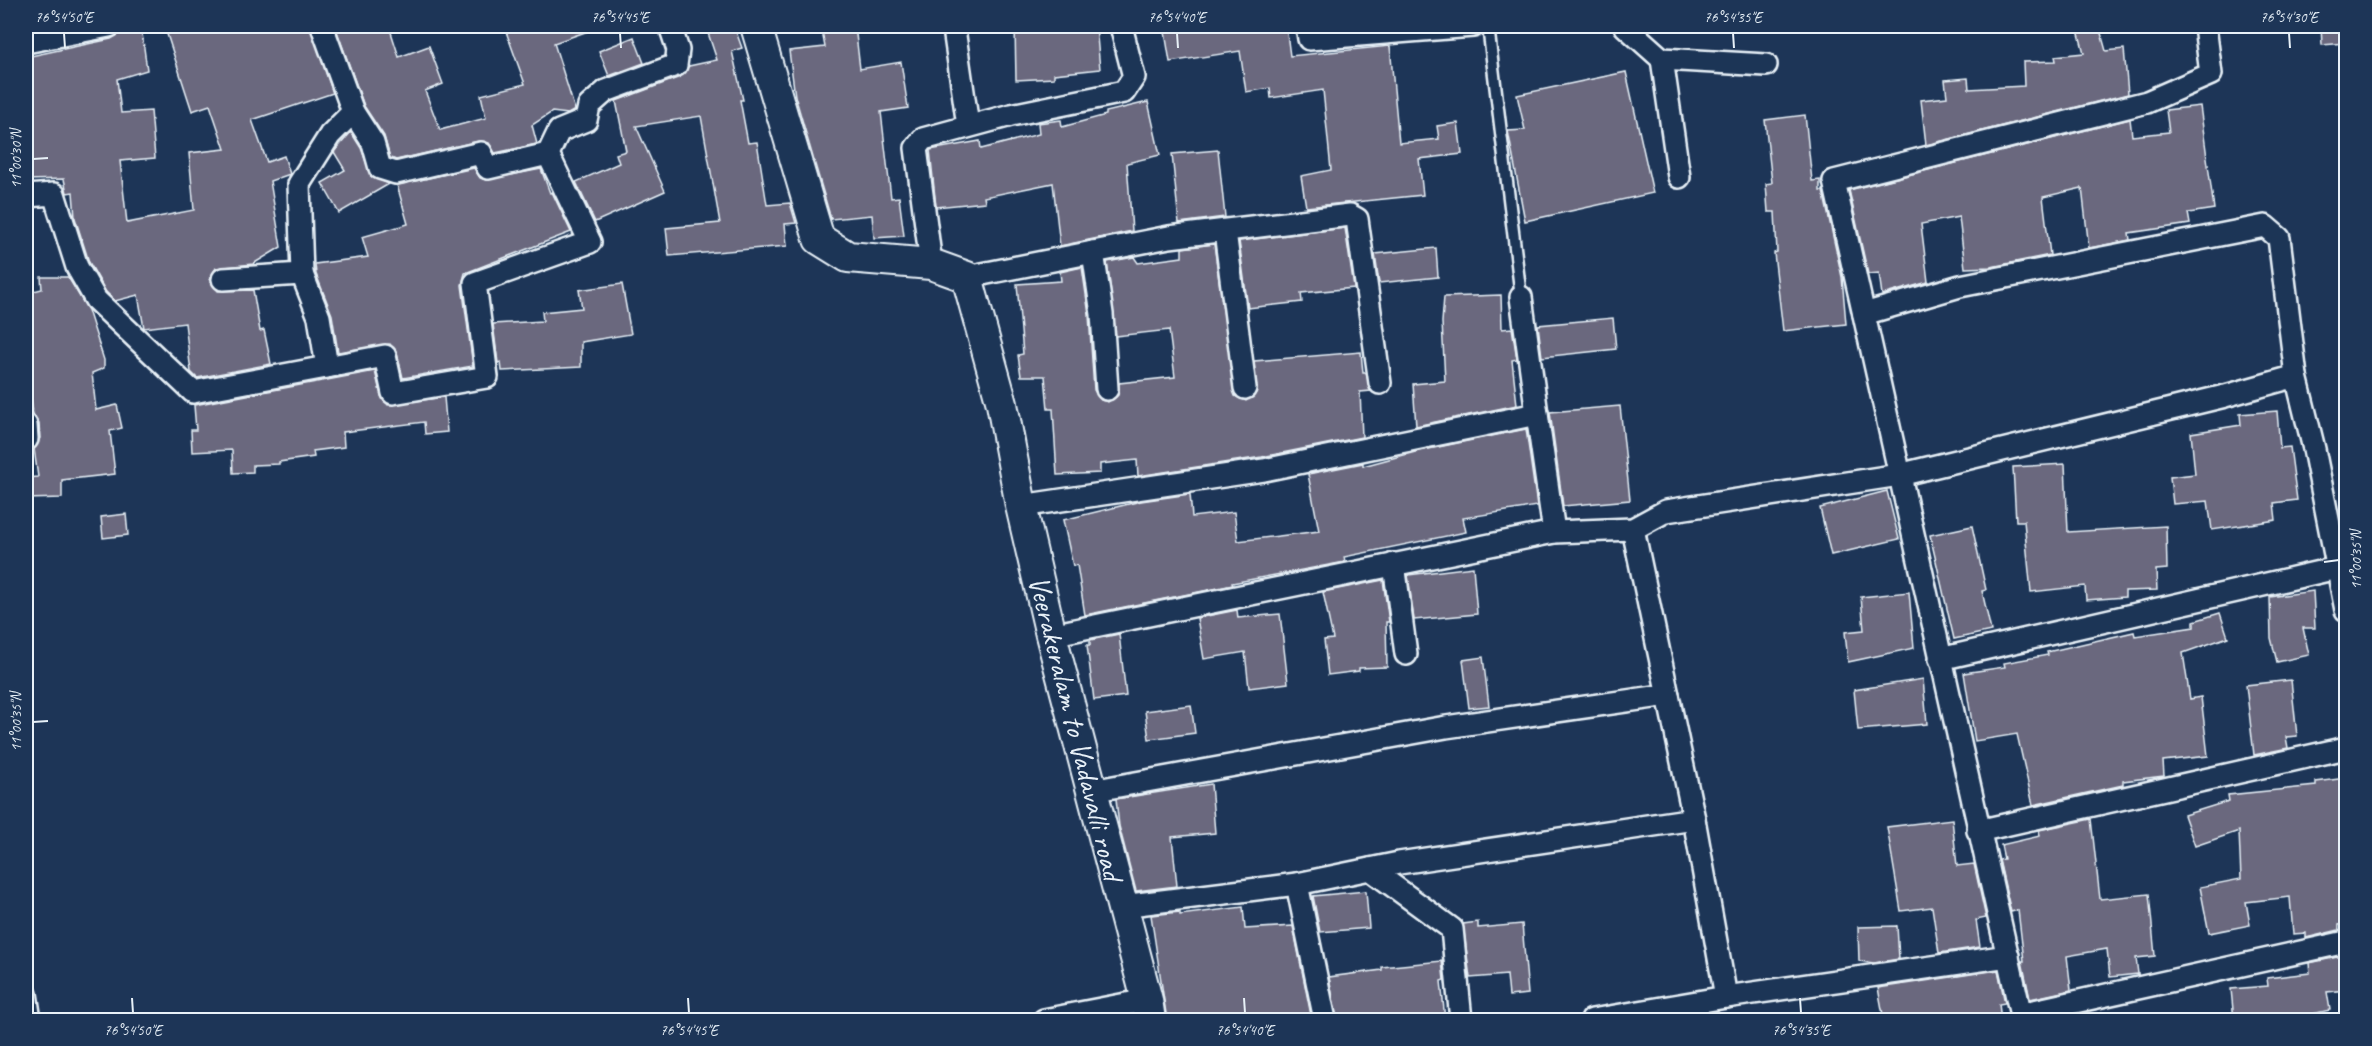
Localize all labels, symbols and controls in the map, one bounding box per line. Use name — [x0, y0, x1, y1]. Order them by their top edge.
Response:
text: 76°54'50"E — [35, 8, 95, 27]
text: 76°54'45"E — [591, 8, 651, 27]
text: 76°54'40"E — [1148, 8, 1208, 27]
text: 76°54'35"E — [1704, 8, 1764, 27]
text: 76°54'30"E — [2260, 8, 2320, 27]
text: 11°00'30"N — [7, 126, 26, 189]
text: 11°00'35"N — [2347, 527, 2366, 590]
street label: Veerakeralam to Vadavalli road — [1020, 572, 1133, 888]
text: 11°00'35"N — [7, 689, 26, 752]
text: 76°54'50"E — [104, 1021, 164, 1040]
text: 76°54'45"E — [660, 1021, 720, 1040]
text: 76°54'40"E — [1216, 1021, 1276, 1040]
text: 76°54'35"E — [1772, 1021, 1832, 1040]

